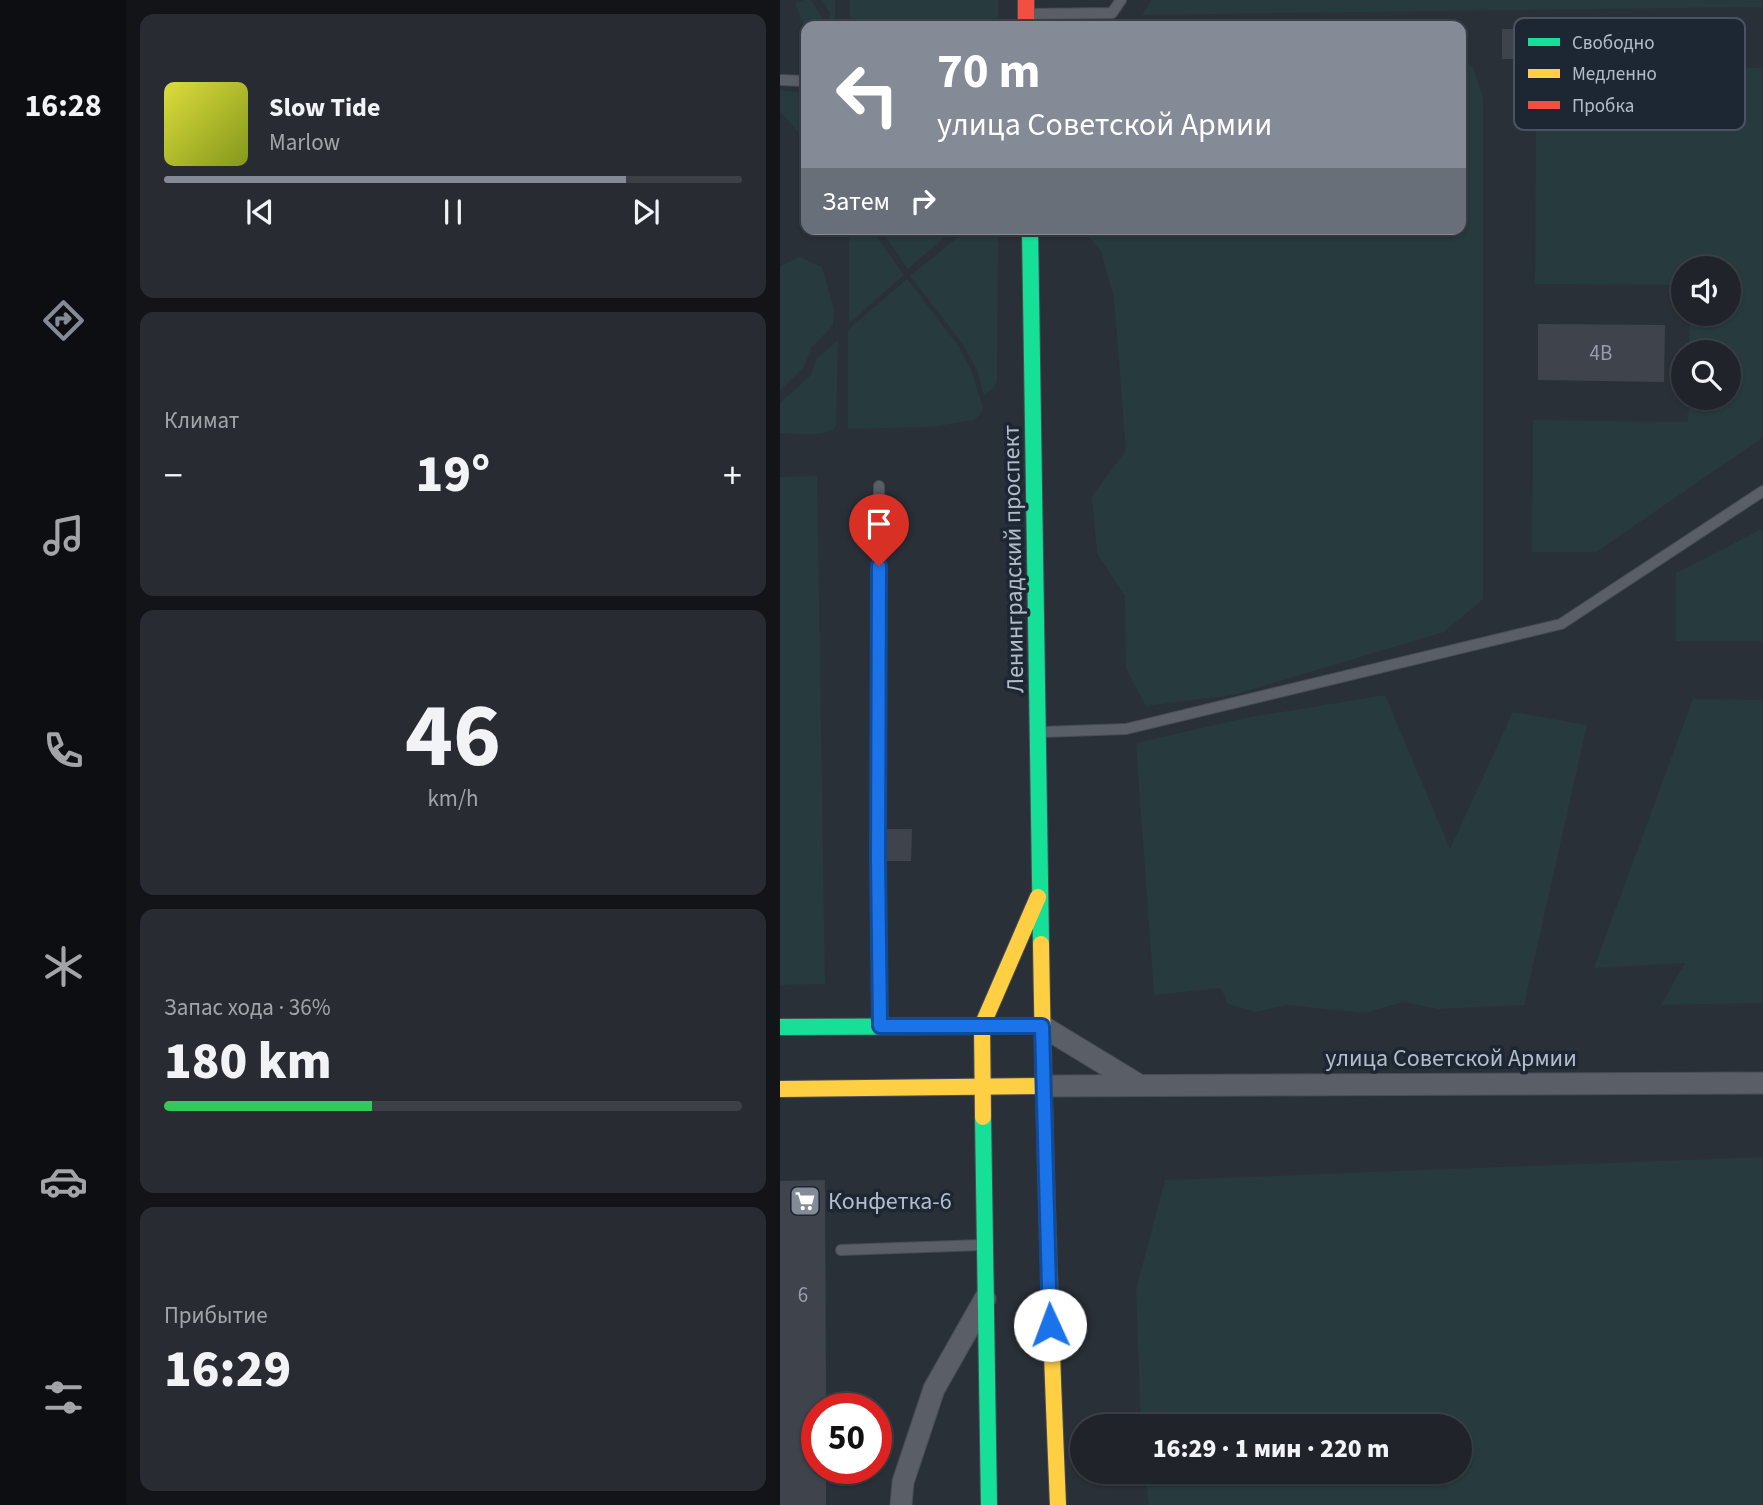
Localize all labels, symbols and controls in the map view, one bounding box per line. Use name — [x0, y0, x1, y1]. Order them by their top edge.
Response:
legend — [1514, 18, 1745, 130]
text: Свободно — [1572, 30, 1655, 57]
text: 70 m — [937, 37, 1041, 107]
icon: left — [822, 49, 913, 140]
text: Медленно — [1572, 61, 1657, 88]
text: 16:28 — [24, 83, 102, 129]
text: Slow Tide — [269, 89, 380, 126]
text: Пробка — [1572, 93, 1634, 120]
text: улица Советской Армии — [937, 102, 1272, 148]
text: Marlow — [269, 126, 340, 159]
icon: right — [904, 182, 942, 220]
text: Затем — [822, 183, 890, 220]
icon: previous — [241, 193, 279, 231]
icon: pause — [434, 193, 472, 231]
icon: next — [627, 193, 665, 231]
map controls — [1671, 256, 1741, 410]
button: sound — [1671, 256, 1741, 326]
icon: directions — [39, 296, 88, 345]
house number: 4В — [1590, 338, 1612, 368]
button: search — [1671, 340, 1741, 410]
text: Климат — [164, 404, 239, 437]
street label: Ленинградский проспект — [994, 425, 1033, 693]
text: 19° — [416, 438, 490, 512]
text: − — [164, 449, 183, 503]
text: + — [723, 449, 742, 503]
pin — [849, 494, 909, 566]
icon: arrive — [860, 505, 898, 543]
icon: music — [39, 511, 88, 560]
text: 46 — [405, 672, 501, 801]
icon: phone — [39, 726, 88, 775]
text: km/h — [427, 782, 479, 815]
icon: climate — [39, 942, 88, 991]
text: Запас хода · 36% — [164, 991, 331, 1024]
text: 180 km — [164, 1025, 332, 1099]
street label: улица Советской Армии — [1325, 1041, 1577, 1076]
icon: car — [39, 1157, 88, 1206]
supermarket icon: Конфетка-6 — [788, 1184, 822, 1218]
place label: Конфетка-6 — [828, 1184, 952, 1219]
house number: 6 — [798, 1280, 808, 1310]
position arrow — [1013, 1288, 1087, 1362]
text: Прибытие — [164, 1299, 268, 1332]
text: 16:29 — [164, 1333, 291, 1407]
icon: filters — [39, 1373, 88, 1422]
speed limit sign: 50 — [801, 1393, 892, 1484]
text: 16:29 · 1 мин · 220 m — [1153, 1430, 1389, 1467]

